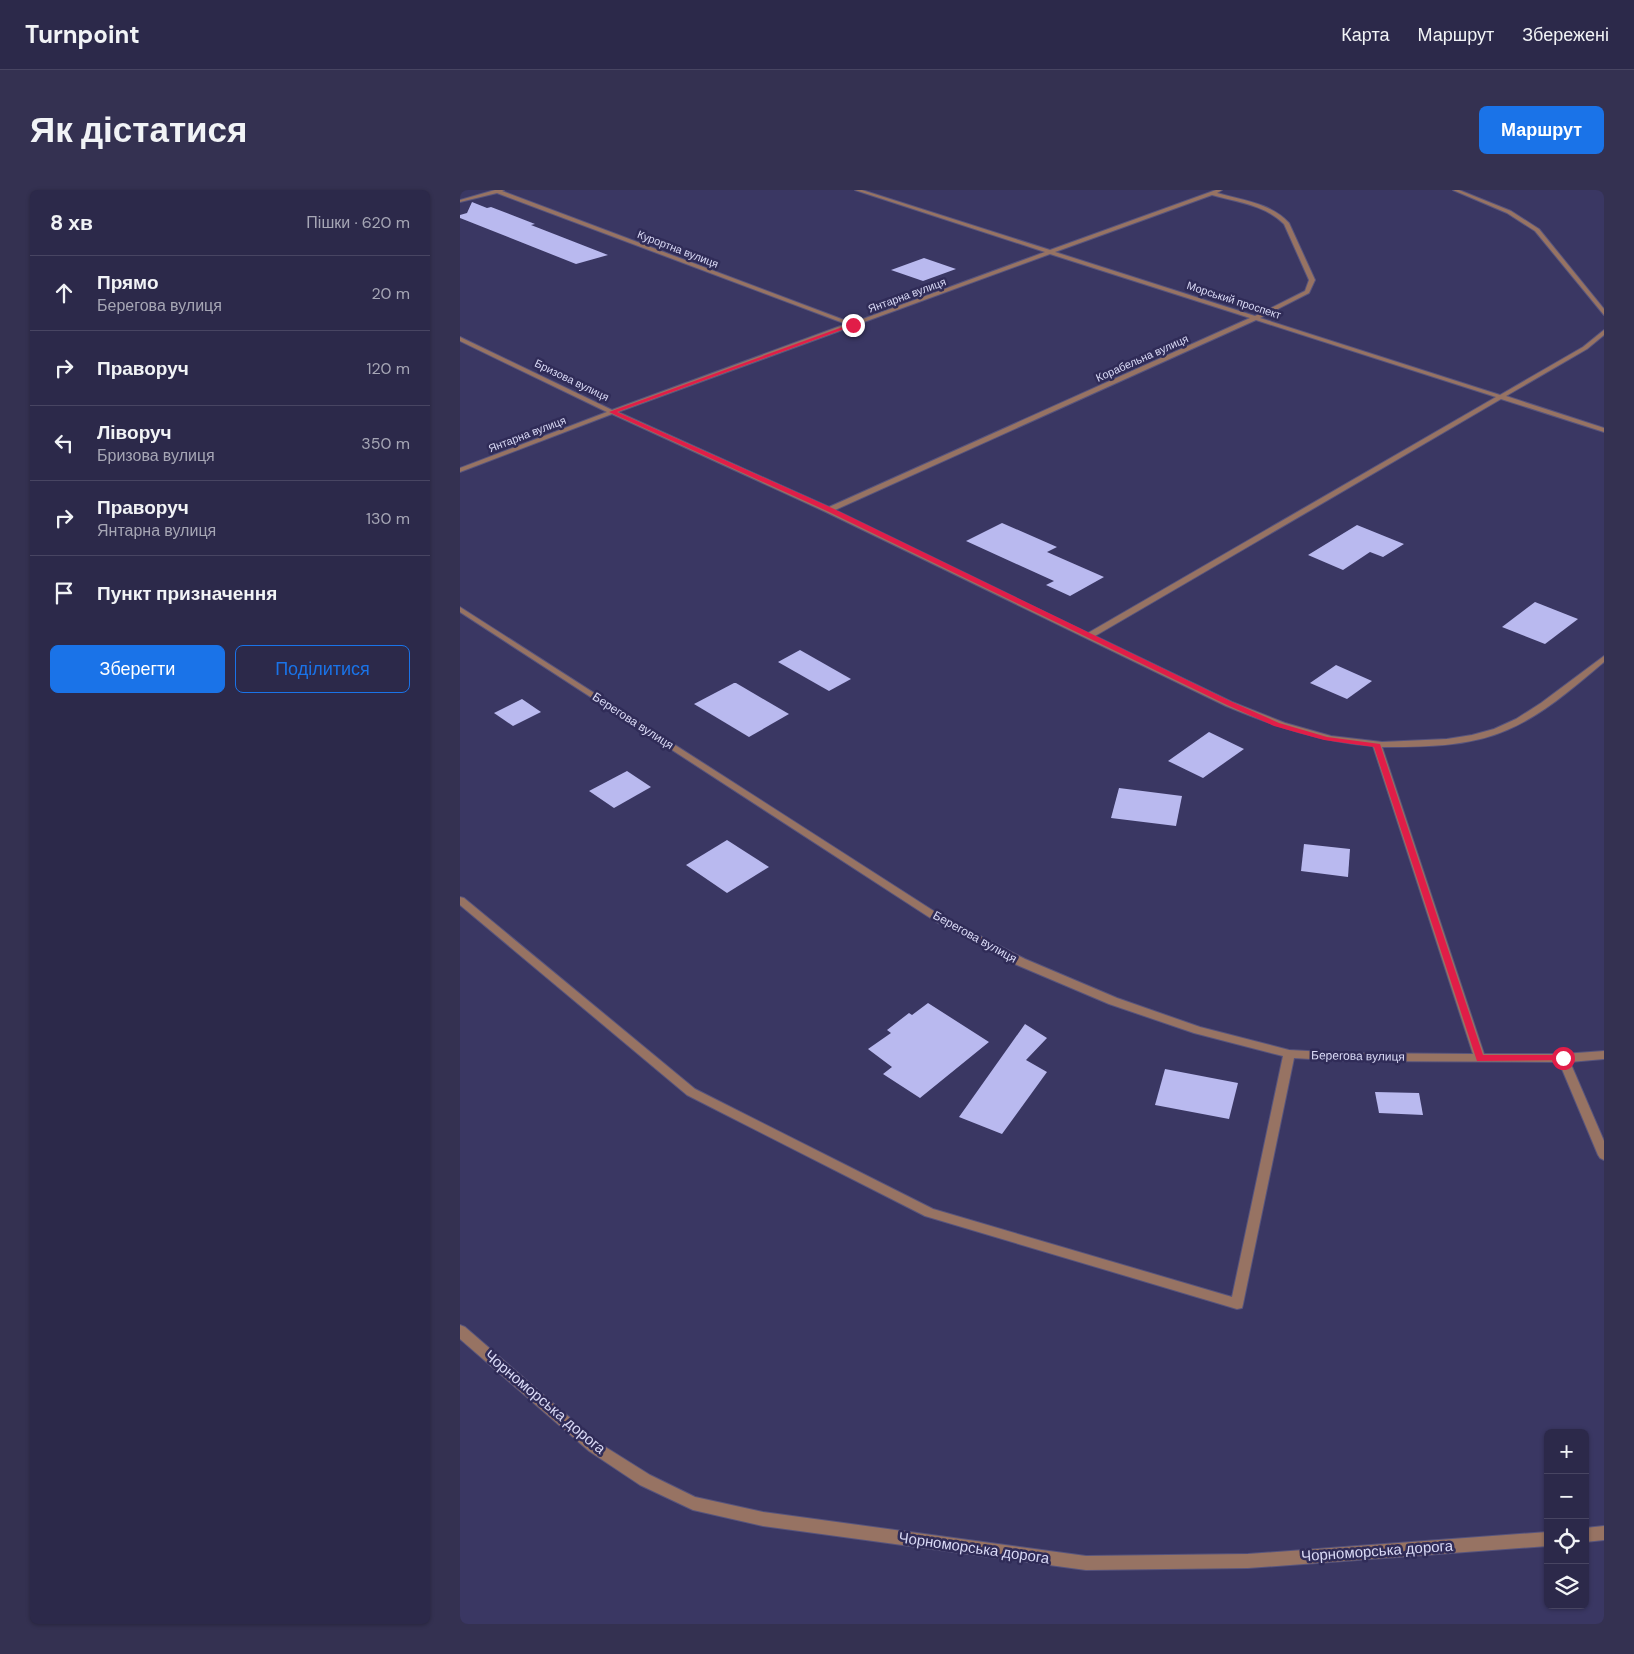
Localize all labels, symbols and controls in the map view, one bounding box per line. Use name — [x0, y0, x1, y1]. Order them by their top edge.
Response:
text: Turnpoint — [25, 19, 140, 50]
text: Карта — [1341, 23, 1389, 47]
text: Маршрут — [1417, 23, 1494, 47]
text: Збережені — [1522, 23, 1609, 47]
button: Маршрут — [1479, 106, 1604, 154]
text: Як дістатися — [30, 107, 247, 153]
text: 8 хв — [50, 209, 93, 237]
text: Пішки · 620 m — [306, 212, 410, 233]
street label: Курортна вулиця — [635, 227, 721, 271]
text: Прямо — [97, 270, 159, 295]
street label: Янтарна вулиця — [866, 274, 948, 316]
street label: Морський проспект — [1185, 278, 1283, 322]
icon: ahead — [50, 279, 78, 307]
text: 20 m — [371, 283, 410, 304]
text: Берегова вулиця — [97, 295, 222, 316]
route end — [842, 314, 865, 337]
street label: Корабельна вулиця — [1094, 331, 1190, 385]
icon: right — [50, 354, 78, 382]
text: Праворуч — [97, 356, 189, 381]
street label: Бризова вулиця — [533, 356, 611, 404]
text: 120 m — [366, 358, 410, 379]
street label: Янтарна вулиця — [486, 413, 568, 455]
text: Ліворуч — [97, 420, 172, 445]
icon: left — [50, 429, 78, 457]
text: 350 m — [361, 433, 410, 454]
text: Бризова вулиця — [97, 445, 215, 466]
text: Праворуч — [97, 495, 189, 520]
icon: right — [50, 504, 78, 532]
text: 130 m — [366, 508, 410, 529]
text: Янтарна вулиця — [97, 520, 216, 541]
icon: arrive — [50, 579, 78, 607]
text: Пункт призначення — [97, 581, 277, 606]
button: Зберегти — [50, 645, 225, 693]
button: Поділитися — [235, 645, 410, 693]
street label: Берегова вулиця — [589, 689, 677, 753]
street label: Берегова вулиця — [930, 907, 1020, 967]
street label: Берегова вулиця — [1311, 1047, 1405, 1065]
route start — [1552, 1047, 1575, 1070]
street label: Чорноморська дорога — [480, 1345, 610, 1459]
map controls — [1544, 1429, 1589, 1609]
button: + — [1544, 1429, 1589, 1474]
button: − — [1544, 1474, 1589, 1519]
button: locate — [1544, 1519, 1589, 1564]
street label: Чорноморська дорога — [897, 1528, 1051, 1569]
street label: Чорноморська дорога — [1300, 1536, 1454, 1566]
button: layers — [1544, 1564, 1589, 1609]

